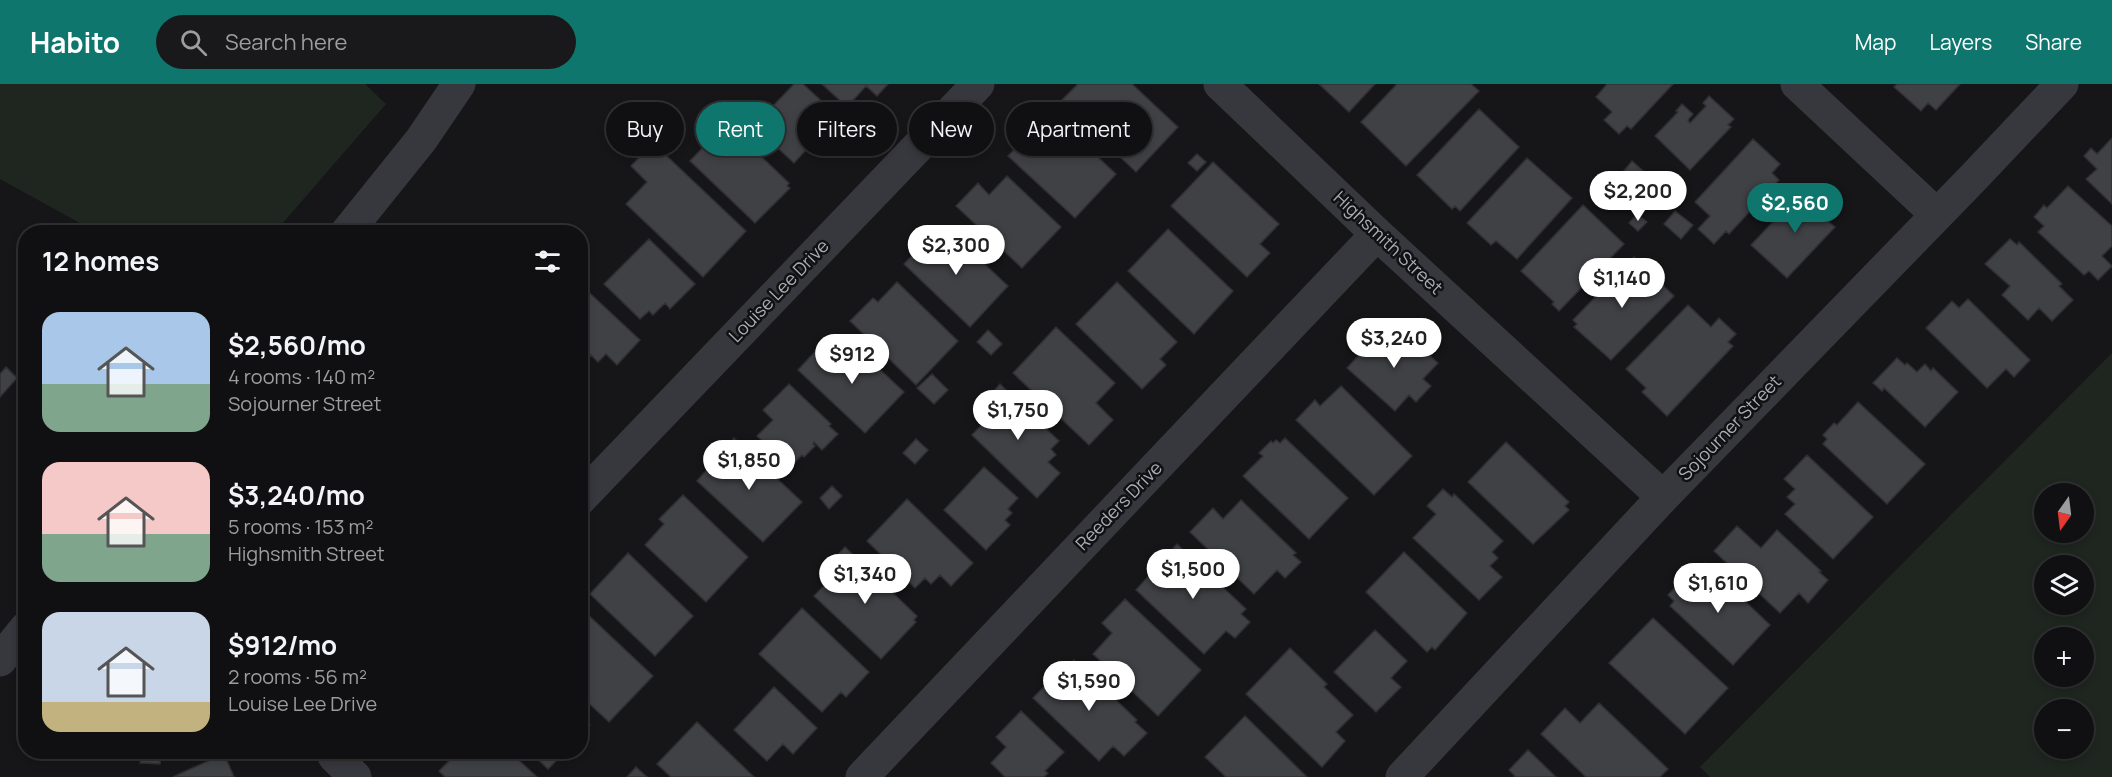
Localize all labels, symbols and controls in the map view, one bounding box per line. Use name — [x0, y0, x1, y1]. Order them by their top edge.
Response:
search box — [156, 15, 576, 69]
text: Habito — [30, 23, 120, 61]
icon: search — [177, 26, 210, 59]
text: Search here — [225, 27, 347, 57]
text: Map — [1855, 28, 1896, 56]
text: Layers — [1929, 28, 1992, 56]
text: Share — [2025, 28, 2082, 56]
chip: Buy — [606, 102, 684, 156]
chip: Rent — [696, 102, 785, 156]
chip: Filters — [797, 102, 897, 156]
chip: New — [909, 102, 994, 156]
chip: Apartment — [1006, 102, 1152, 156]
pin: $2,200 — [1589, 171, 1687, 222]
text: $2,200 — [1604, 177, 1672, 204]
pin: $2,560 — [1746, 183, 1844, 234]
street label: Highsmith Street — [1329, 185, 1448, 299]
text: $2,560 — [1761, 189, 1829, 216]
pin: $2,300 — [907, 225, 1005, 276]
text: $2,300 — [922, 231, 990, 258]
street label: Louise Lee Drive — [723, 234, 834, 347]
text: 12 homes — [42, 243, 159, 279]
icon: filters — [531, 245, 564, 278]
pin: $1,140 — [1573, 258, 1671, 309]
text: $1,140 — [1593, 264, 1651, 291]
pin: $3,240 — [1345, 318, 1443, 369]
text: $3,240 — [1360, 324, 1428, 351]
text: $2,560/mo — [228, 327, 366, 363]
pin: $912 — [816, 334, 888, 385]
icon: home — [90, 336, 162, 408]
text: $912 — [829, 340, 875, 367]
text: 4 rooms · 140 m² — [228, 363, 375, 390]
street label: Sojourner Street — [1673, 369, 1786, 485]
text: Sojourner Street — [228, 390, 382, 417]
pin: $1,750 — [969, 390, 1067, 441]
text: $1,750 — [987, 396, 1049, 423]
pin: $1,850 — [700, 440, 798, 491]
text: $1,850 — [717, 446, 781, 473]
street label: Reeders Drive — [1070, 456, 1167, 555]
text: $3,240/mo — [228, 477, 365, 513]
north arrow — [2034, 483, 2094, 543]
map controls — [2034, 483, 2094, 759]
icon: home — [90, 486, 162, 558]
text: 5 rooms · 153 m² — [228, 513, 374, 540]
text: Highsmith Street — [228, 540, 385, 567]
pin: $1,500 — [1144, 549, 1242, 600]
pin: $1,340 — [816, 554, 914, 605]
text: $1,500 — [1161, 555, 1225, 582]
button: layers — [2034, 555, 2094, 615]
text: $1,340 — [833, 560, 897, 587]
pin: $1,610 — [1669, 563, 1767, 614]
text: $1,610 — [1688, 569, 1748, 596]
text: $912/mo — [228, 627, 337, 663]
button: + — [2034, 627, 2094, 687]
icon: home — [90, 636, 162, 708]
pin: $1,590 — [1040, 661, 1138, 712]
text: 2 rooms · 56 m² — [228, 663, 367, 690]
text: $1,590 — [1057, 667, 1121, 694]
text: Louise Lee Drive — [228, 690, 377, 717]
button: − — [2034, 699, 2094, 759]

